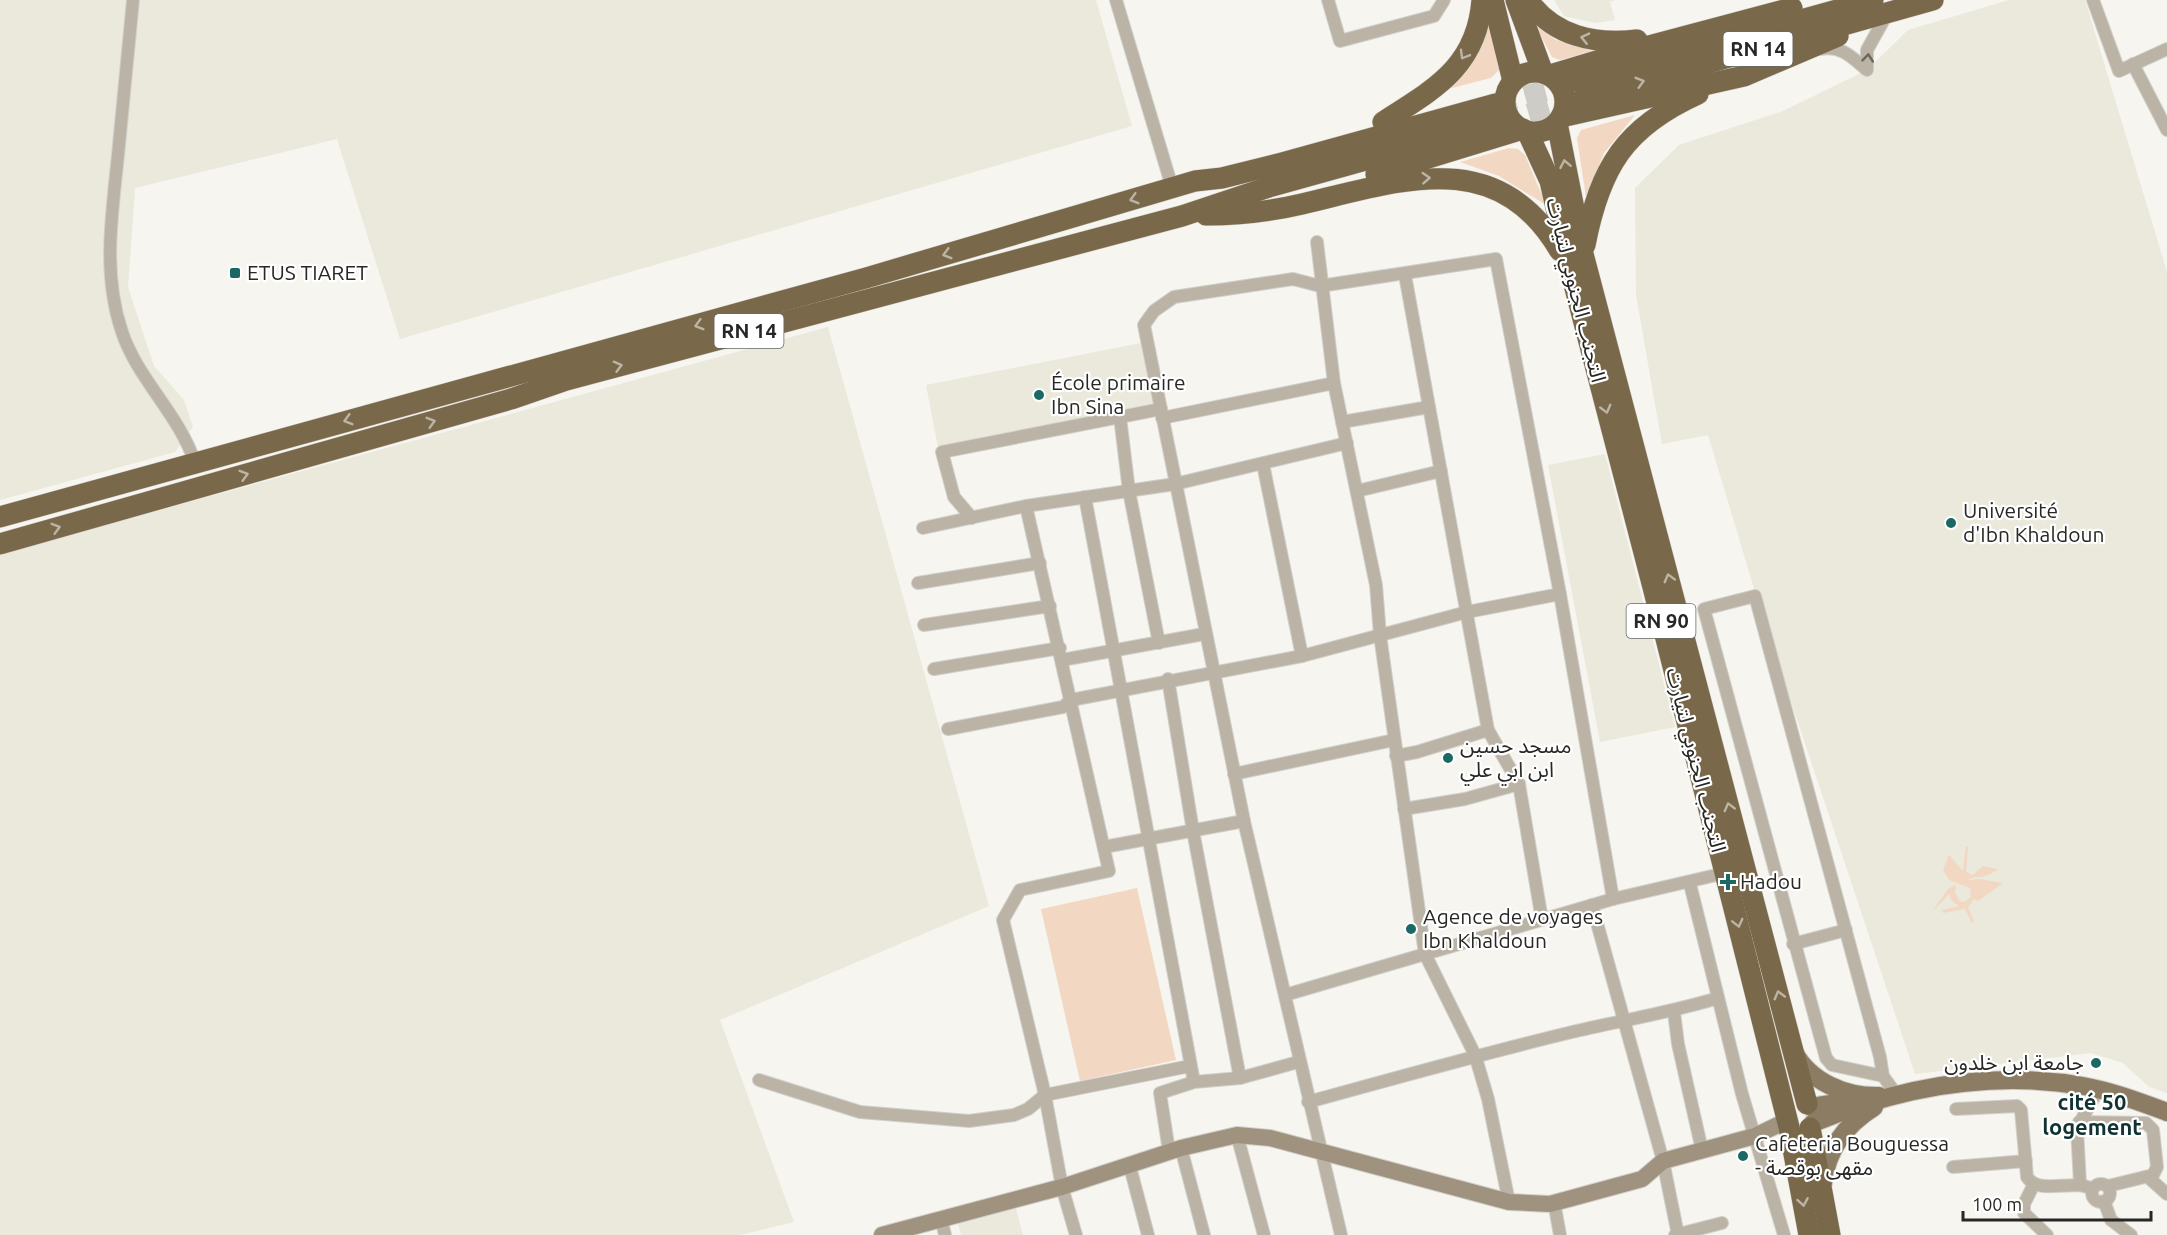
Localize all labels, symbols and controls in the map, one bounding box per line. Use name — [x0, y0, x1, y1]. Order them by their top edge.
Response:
one-way arrow — [1580, 32, 1590, 45]
road number: RN 14 — [1724, 32, 1792, 66]
one-way arrow — [1460, 49, 1471, 59]
one-way arrow — [1861, 53, 1874, 62]
one-way arrow — [1634, 77, 1644, 89]
one-way arrow — [1559, 160, 1572, 170]
one-way arrow — [1421, 172, 1430, 185]
one-way arrow — [1129, 192, 1140, 204]
street label: التجنب الجنوبي لتيارت — [1538, 195, 1612, 386]
one-way arrow — [942, 247, 953, 259]
place label: ETUS TIARET — [247, 260, 368, 284]
marker: ETUS TIARET — [228, 266, 242, 280]
road number: RN 14 — [714, 314, 783, 348]
one-way arrow — [694, 318, 705, 330]
one-way arrow — [613, 361, 623, 374]
place label: École primaire Ibn Sina — [1051, 370, 1186, 418]
marker: École primaire Ibn Sina — [1032, 388, 1046, 402]
one-way arrow — [1599, 404, 1612, 414]
one-way arrow — [344, 413, 354, 425]
one-way arrow — [426, 416, 436, 429]
one-way arrow — [238, 470, 249, 482]
place label: Université d'Ibn Khaldoun — [1963, 498, 2104, 546]
marker: Université d'Ibn Khaldoun — [1944, 516, 1958, 530]
one-way arrow — [50, 523, 61, 535]
one-way arrow — [1663, 573, 1676, 583]
road number: RN 90 — [1626, 604, 1696, 638]
street label: التجنب الجنوبي لتيارت — [1658, 665, 1732, 856]
place label: مسجد حسين ابن ابي علي — [1460, 733, 1572, 786]
marker: مسجد حسين ابن ابي علي — [1441, 751, 1455, 765]
one-way arrow — [1724, 802, 1736, 813]
place label: Hadou — [1740, 869, 1802, 893]
marker: Hadou — [1721, 875, 1735, 889]
place label: Agence de voyages Ibn Khaldoun — [1423, 904, 1603, 952]
one-way arrow — [1730, 918, 1743, 928]
marker: Agence de voyages Ibn Khaldoun — [1404, 922, 1418, 936]
one-way arrow — [1774, 990, 1786, 1001]
place label: جامعة ابن خلدون — [1944, 1050, 2084, 1075]
marker: جامعة ابن خلدون — [2089, 1056, 2103, 1070]
district label: cité 50 logement — [2042, 1089, 2142, 1139]
place label: Cafeteria Bouguessa - مقهى بوقصة — [1755, 1131, 1949, 1180]
marker: Cafeteria Bouguessa - مقهى بوقصة — [1736, 1149, 1750, 1163]
scale bar — [1963, 1184, 2150, 1222]
text: 100 m — [1972, 1194, 2022, 1214]
one-way arrow — [1796, 1196, 1809, 1206]

